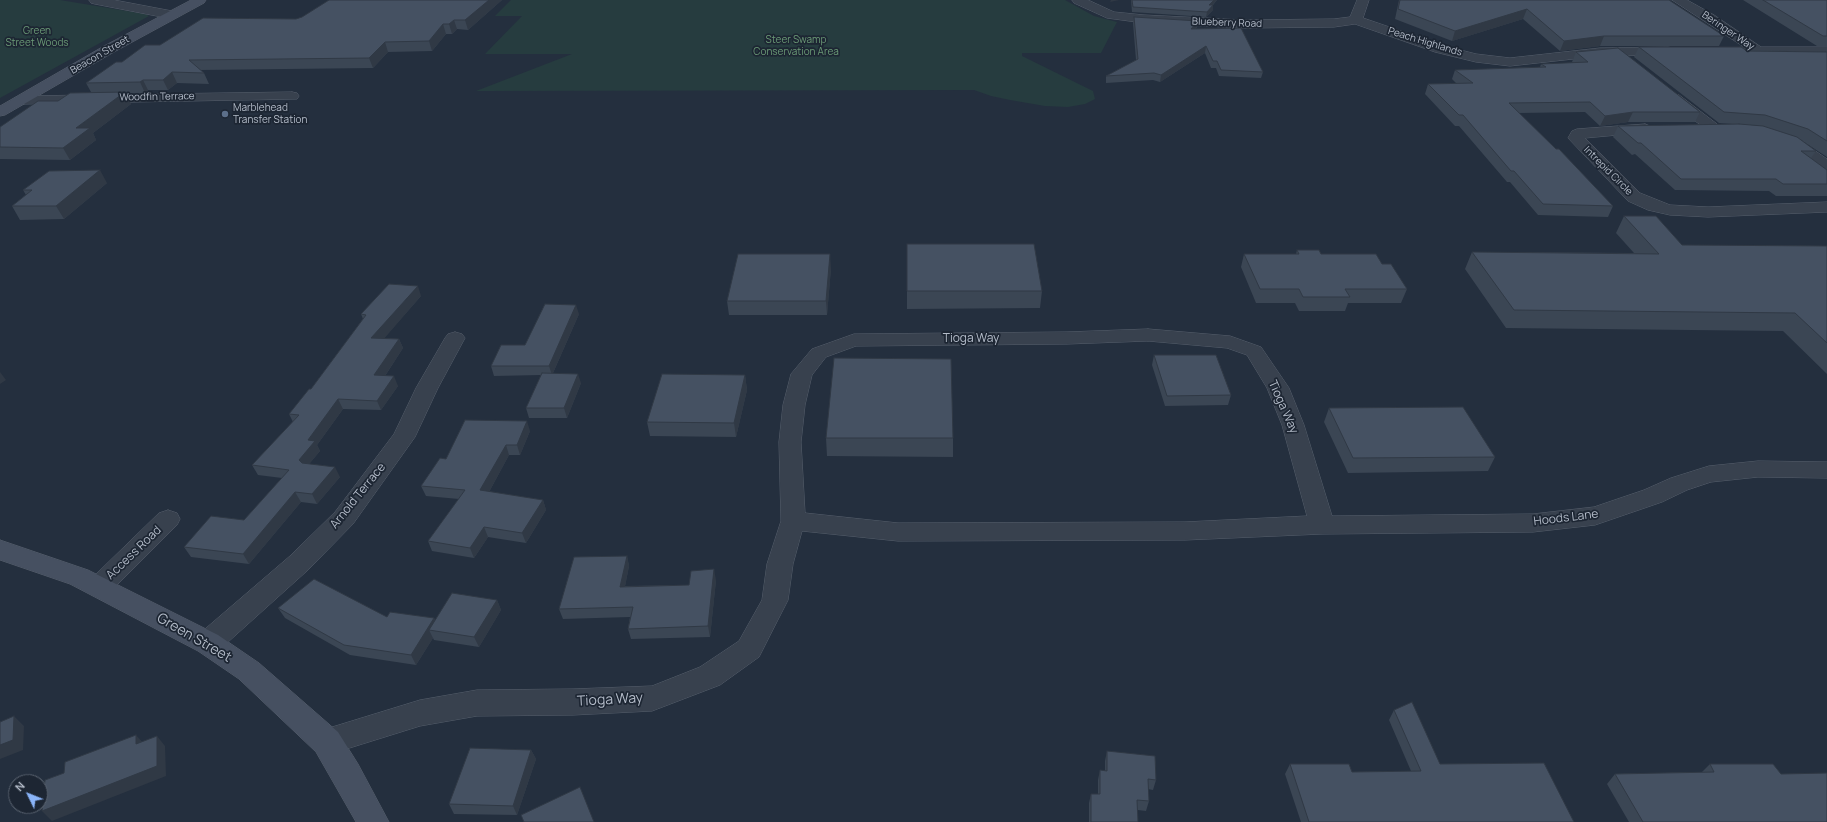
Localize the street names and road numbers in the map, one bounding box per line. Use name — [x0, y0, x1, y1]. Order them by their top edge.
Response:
street label: Beringer Way — [1700, 9, 1756, 53]
street label: Blueberry Road — [1192, 16, 1262, 30]
street label: Peach Highlands — [1387, 25, 1463, 59]
street label: Beacon Street — [68, 33, 132, 77]
street label: Woodfin Terrace — [119, 90, 195, 104]
street label: Intrepid Circle — [1581, 144, 1635, 198]
street label: Tioga Way — [943, 332, 999, 346]
street label: Tioga Way — [1265, 378, 1301, 436]
street label: Arnold Terrace — [327, 460, 389, 532]
street label: Hoods Lane — [1533, 507, 1599, 529]
street label: Access Road — [103, 523, 165, 583]
street label: Green Street — [154, 610, 234, 666]
street label: Tioga Way — [577, 690, 643, 710]

